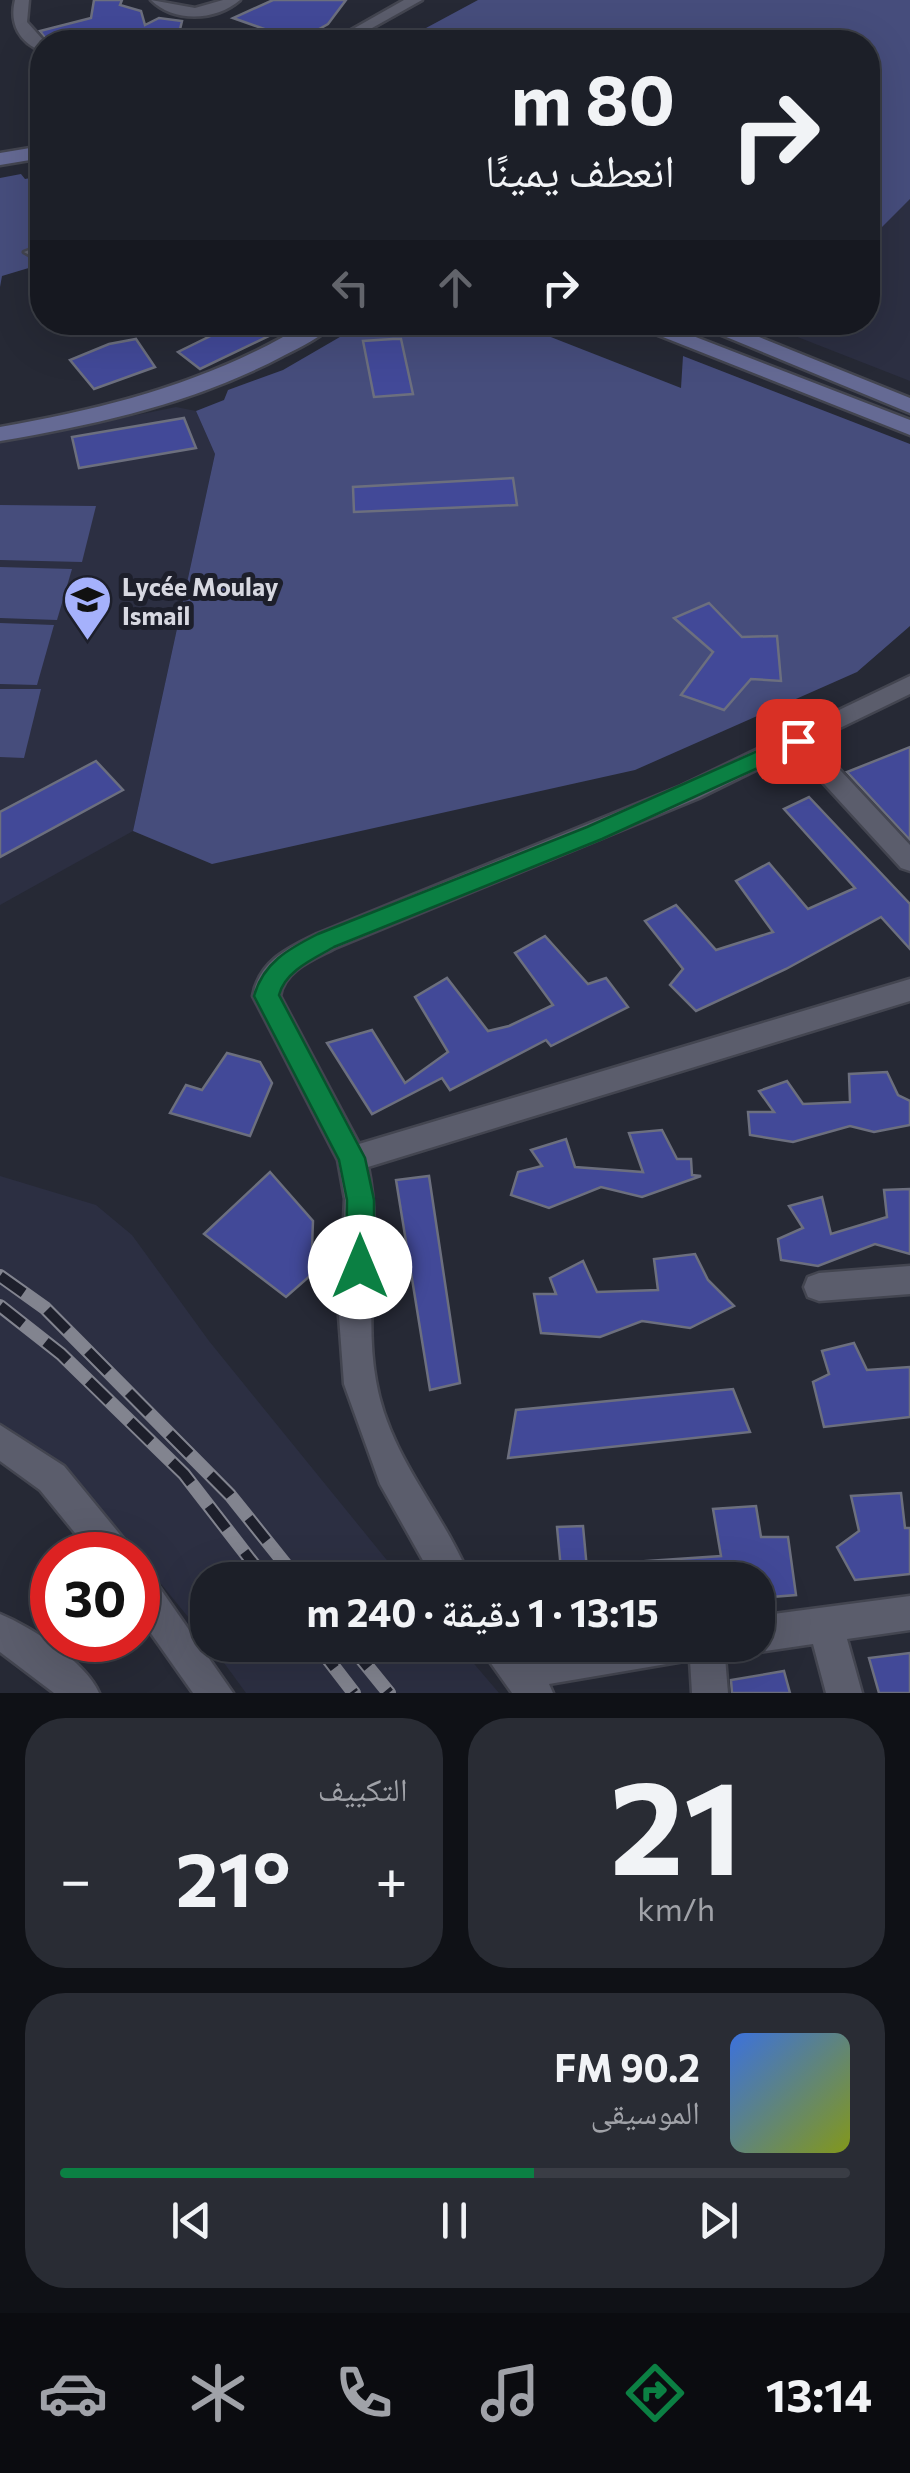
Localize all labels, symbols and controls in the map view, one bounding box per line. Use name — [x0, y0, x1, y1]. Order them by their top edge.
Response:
text: 80 m — [511, 54, 675, 139]
icon: right — [710, 70, 840, 200]
text: انعطف يمينًا — [485, 141, 675, 196]
icon: left — [323, 260, 378, 315]
icon: ahead — [428, 260, 483, 315]
icon: right — [533, 260, 588, 315]
place label: Lycée Moulay Ismail — [122, 571, 279, 630]
school or university icon: Lycée Moulay Ismail — [61, 574, 113, 642]
pin — [756, 699, 841, 784]
icon: arrive — [771, 714, 826, 769]
position arrow — [308, 1215, 412, 1319]
speed limit sign: 30 — [30, 1532, 160, 1662]
text: 13:15 · 1 دقيقة · 240 m — [306, 1588, 659, 1635]
text: 21 — [610, 1743, 743, 1902]
text: التكييف — [318, 1768, 408, 1808]
text: 21° — [176, 1831, 291, 1922]
text: − — [60, 1844, 91, 1911]
text: + — [375, 1844, 407, 1911]
text: km/h — [637, 1888, 715, 1928]
text: 90.2 FM — [554, 2043, 700, 2090]
text: الموسيقى — [590, 2091, 700, 2131]
icon: previous — [164, 2193, 219, 2248]
icon: pause — [427, 2193, 482, 2248]
icon: next — [691, 2193, 746, 2248]
icon: car — [38, 2358, 108, 2428]
icon: climate — [183, 2358, 253, 2428]
icon: phone — [329, 2358, 399, 2428]
icon: music — [475, 2358, 545, 2428]
icon: directions — [620, 2358, 690, 2428]
text: 13:14 — [766, 2366, 872, 2421]

